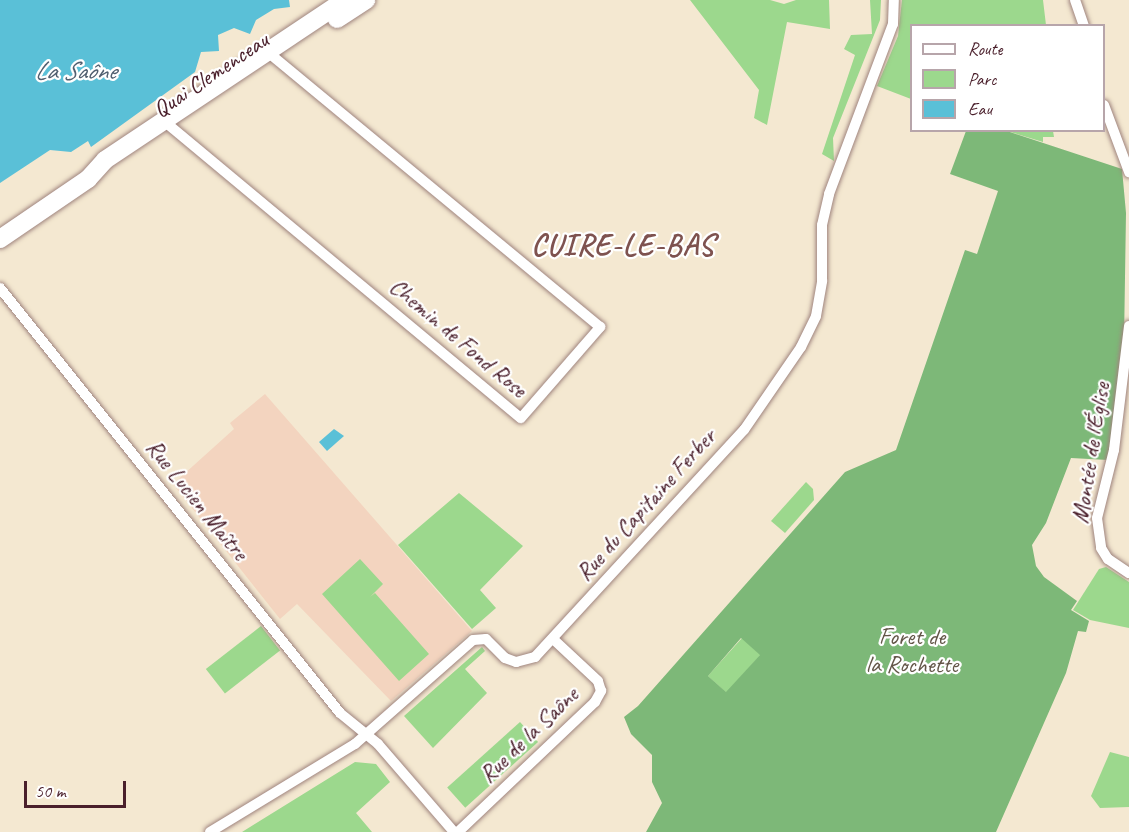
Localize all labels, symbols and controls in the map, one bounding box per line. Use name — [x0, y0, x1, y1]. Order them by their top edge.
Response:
legend — [910, 24, 1105, 132]
street label: Quai Clemenceau — [148, 26, 274, 124]
text: Route — [968, 38, 1002, 60]
water label: La Saône — [34, 55, 116, 87]
text: Parc — [968, 68, 996, 90]
text: Eau — [968, 98, 992, 120]
district label: CUIRE-LE-BAS — [532, 227, 714, 263]
street label: Chemin de Fond Rose — [383, 272, 533, 404]
street label: Montée de l'Église — [1066, 381, 1116, 525]
street label: Rue du Capitaine Ferber — [570, 423, 722, 587]
street label: Rue Lucien Maître — [140, 434, 254, 566]
park label: Foret de la Rochette — [866, 623, 958, 679]
street label: Rue de la Saône — [473, 681, 585, 789]
scale bar — [27, 769, 129, 807]
text: 50 m — [35, 780, 66, 802]

